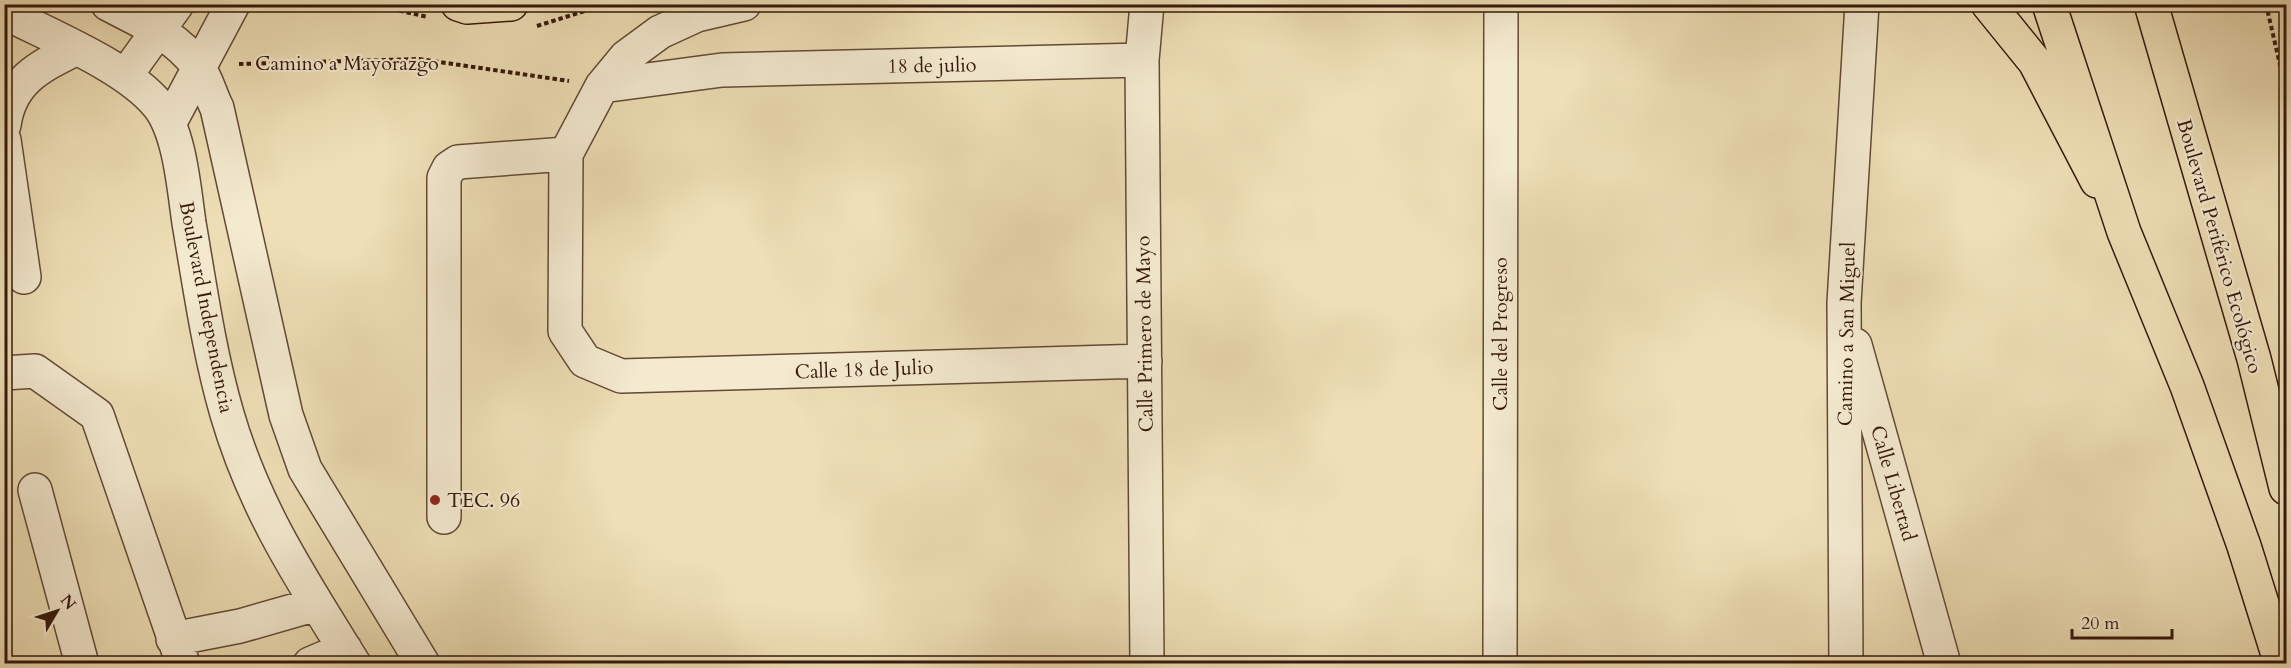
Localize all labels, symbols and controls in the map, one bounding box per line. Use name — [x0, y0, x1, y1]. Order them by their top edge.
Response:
street label: Camino a Mayorazgo — [255, 50, 439, 77]
street label: 18 de julio — [887, 51, 977, 80]
street label: Boulevard Periférico Ecológico — [2170, 116, 2269, 377]
street label: Boulevard Independencia — [173, 199, 240, 416]
street label: Calle Primero de Mayo — [1129, 235, 1160, 433]
street label: Camino a San Miguel — [1831, 242, 1862, 426]
street label: Calle del Progreso — [1487, 257, 1514, 411]
street label: Calle 18 de Julio — [794, 354, 934, 385]
street label: Calle Libertad — [1864, 422, 1923, 544]
place label: TEC. 96 — [447, 487, 520, 514]
marker: TEC. 96 — [428, 493, 442, 507]
north arrow — [27, 581, 87, 641]
text: N — [55, 590, 81, 615]
scale bar — [2072, 602, 2172, 640]
text: 20 m — [2081, 611, 2120, 636]

